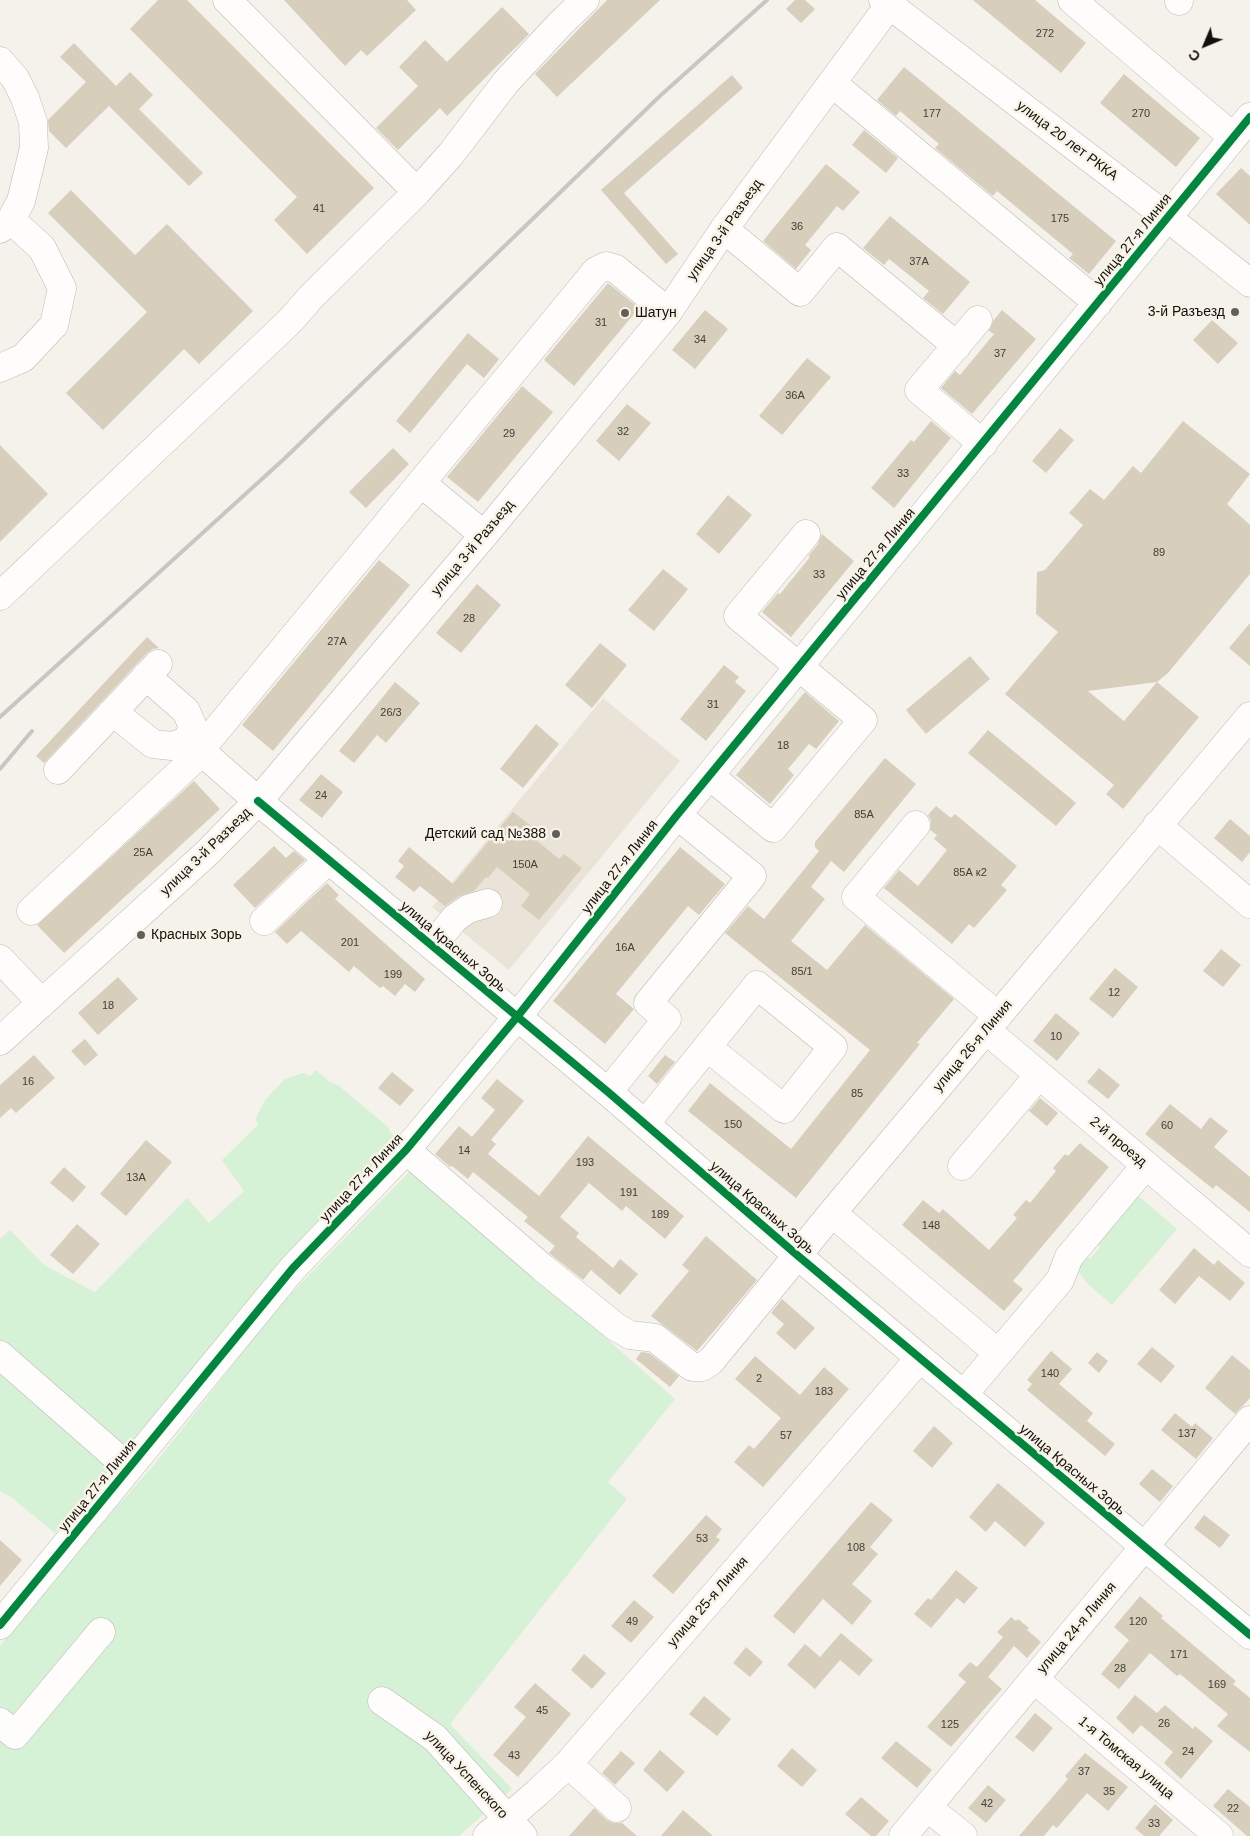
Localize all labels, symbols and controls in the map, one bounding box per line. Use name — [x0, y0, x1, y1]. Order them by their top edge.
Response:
north arrow — [1180, 20, 1230, 70]
house number: 272 — [1036, 27, 1054, 41]
text: С — [1185, 46, 1204, 65]
street label: улица 20 лет РККА — [1013, 97, 1121, 185]
house number: 177 — [923, 107, 941, 121]
house number: 270 — [1132, 107, 1150, 121]
street label: улица 3-й Разъезд — [684, 176, 766, 284]
street label: улица 27-я Линия — [1091, 190, 1175, 290]
house number: 41 — [313, 202, 325, 216]
house number: 175 — [1051, 212, 1069, 226]
house number: 36 — [791, 220, 803, 234]
house number: 37А — [909, 255, 929, 269]
place label: 3-й Разъезд — [1148, 304, 1225, 320]
place label: Шатун — [635, 305, 677, 321]
marker: 3-й Разъезд — [1229, 306, 1241, 318]
marker: Шатун — [619, 307, 631, 319]
house number: 31 — [595, 316, 607, 330]
house number: 34 — [694, 333, 706, 347]
house number: 37 — [994, 347, 1006, 361]
house number: 36А — [785, 389, 805, 403]
house number: 32 — [617, 425, 629, 439]
house number: 29 — [503, 427, 515, 441]
house number: 33 — [897, 467, 909, 481]
street label: улица 3-й Разъезд — [428, 497, 518, 599]
street label: улица 27-я Линия — [833, 505, 919, 603]
house number: 89 — [1153, 546, 1165, 560]
house number: 33 — [813, 568, 825, 582]
house number: 28 — [463, 612, 475, 626]
house number: 27А — [327, 635, 347, 649]
house number: 31 — [707, 698, 719, 712]
house number: 26/3 — [380, 706, 402, 720]
house number: 18 — [777, 739, 789, 753]
house number: 24 — [315, 789, 327, 803]
street label: улица 3-й Разъезд — [157, 804, 255, 900]
house number: 85А — [854, 808, 874, 822]
street label: улица 27-я Линия — [578, 817, 662, 917]
place label: Детский сад №388 — [425, 826, 546, 842]
marker: Детский сад №388 — [550, 828, 562, 840]
house number: 25А — [133, 846, 153, 860]
house number: 150А — [512, 858, 538, 872]
house number: 85А к2 — [953, 866, 987, 880]
street label: улица Красных Зорь — [397, 898, 509, 996]
place label: Красных Зорь — [151, 927, 242, 943]
marker: Красных Зорь — [135, 929, 147, 941]
house number: 201 — [341, 936, 359, 950]
house number: 16А — [615, 941, 635, 955]
house number: 85/1 — [791, 965, 813, 979]
house number: 199 — [384, 968, 402, 982]
house number: 12 — [1108, 986, 1120, 1000]
street label: улица 26-я Линия — [930, 997, 1016, 1095]
house number: 18 — [102, 999, 114, 1013]
house number: 10 — [1050, 1030, 1062, 1044]
house number: 16 — [22, 1075, 34, 1089]
house number: 85 — [851, 1087, 863, 1101]
street label: 2-й проезд — [1086, 1113, 1150, 1171]
house number: 150 — [724, 1118, 742, 1132]
house number: 60 — [1161, 1119, 1173, 1133]
street label: улица 27-я Линия — [317, 1131, 407, 1225]
house number: 14 — [458, 1144, 470, 1158]
house number: 193 — [576, 1156, 594, 1170]
street label: улица Красных Зорь — [706, 1158, 818, 1258]
house number: 13А — [126, 1171, 146, 1185]
house number: 191 — [620, 1186, 638, 1200]
house number: 189 — [651, 1208, 669, 1222]
house number: 148 — [922, 1219, 940, 1233]
house number: 140 — [1041, 1367, 1059, 1381]
house number: 2 — [756, 1372, 762, 1386]
house number: 183 — [815, 1385, 833, 1399]
street label: улица Красных Зорь — [1016, 1421, 1128, 1519]
house number: 137 — [1178, 1427, 1196, 1441]
house number: 57 — [780, 1429, 792, 1443]
street label: улица 27-я Линия — [56, 1436, 140, 1536]
house number: 53 — [696, 1532, 708, 1546]
house number: 108 — [847, 1541, 865, 1555]
street label: улица 25-я Линия — [664, 1553, 752, 1651]
street label: улица 24-я Линия — [1034, 1579, 1120, 1677]
house number: 49 — [626, 1615, 638, 1629]
house number: 120 — [1129, 1615, 1147, 1629]
house number: 171 — [1170, 1648, 1188, 1662]
house number: 28 — [1114, 1662, 1126, 1676]
house number: 169 — [1208, 1678, 1226, 1692]
house number: 45 — [536, 1704, 548, 1718]
street label: 1-я Томская улица — [1075, 1713, 1177, 1803]
house number: 26 — [1158, 1717, 1170, 1731]
house number: 125 — [941, 1718, 959, 1732]
street label: улица Успенского — [421, 1728, 511, 1822]
house number: 24 — [1182, 1745, 1194, 1759]
house number: 43 — [508, 1749, 520, 1763]
house number: 37 — [1078, 1765, 1090, 1779]
house number: 35 — [1103, 1785, 1115, 1799]
house number: 42 — [981, 1797, 993, 1811]
house number: 22 — [1227, 1802, 1239, 1816]
house number: 33 — [1148, 1817, 1160, 1831]

